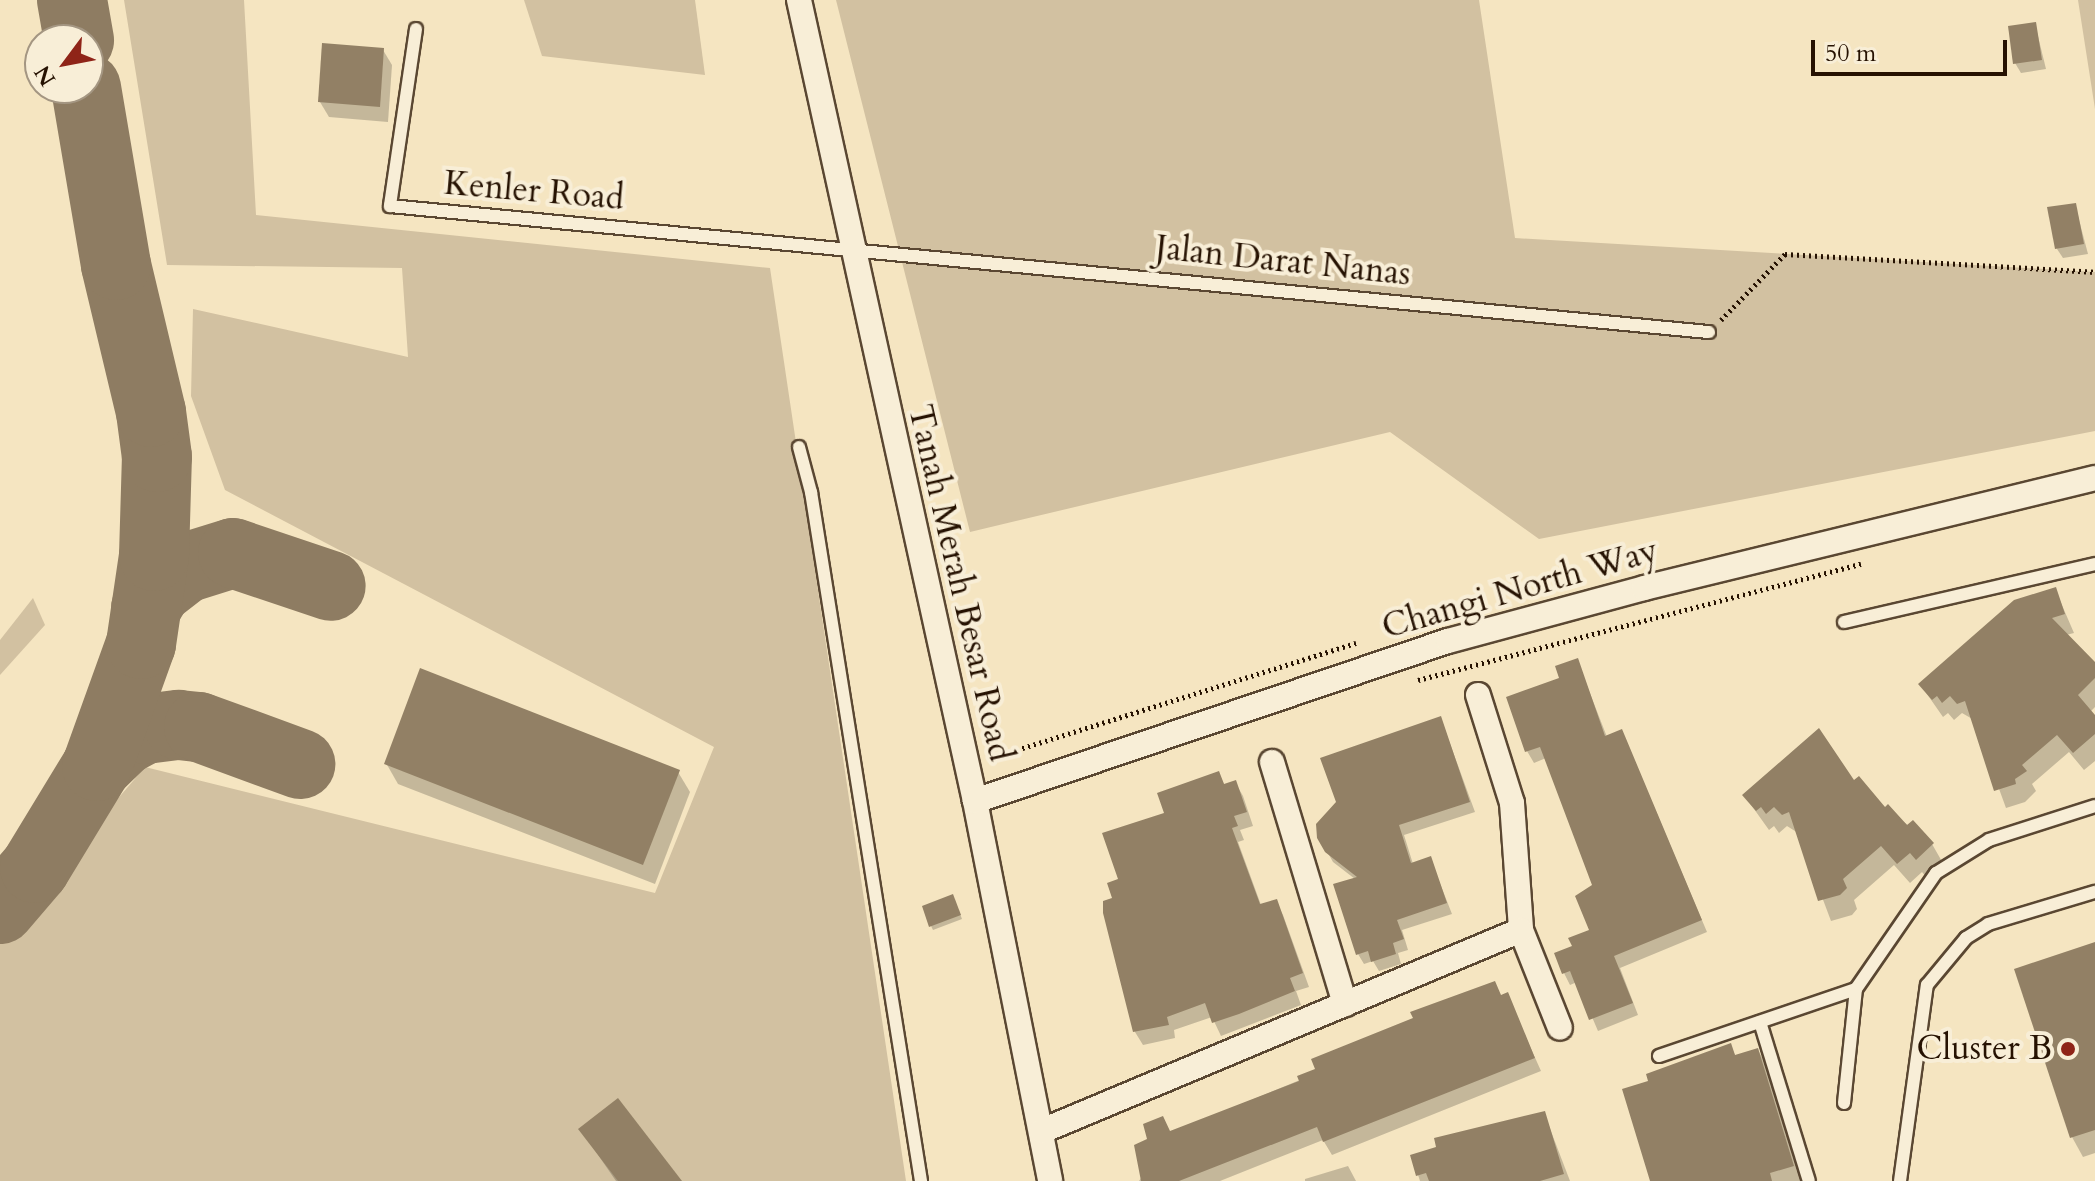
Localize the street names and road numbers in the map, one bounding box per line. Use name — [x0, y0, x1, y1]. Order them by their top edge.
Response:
street label: Kenler Road — [442, 163, 626, 219]
street label: Jalan Darat Nanas — [1153, 227, 1413, 295]
street label: Tanah Merah Besar Road — [899, 401, 1021, 765]
street label: Changi North Way — [1377, 530, 1663, 648]

